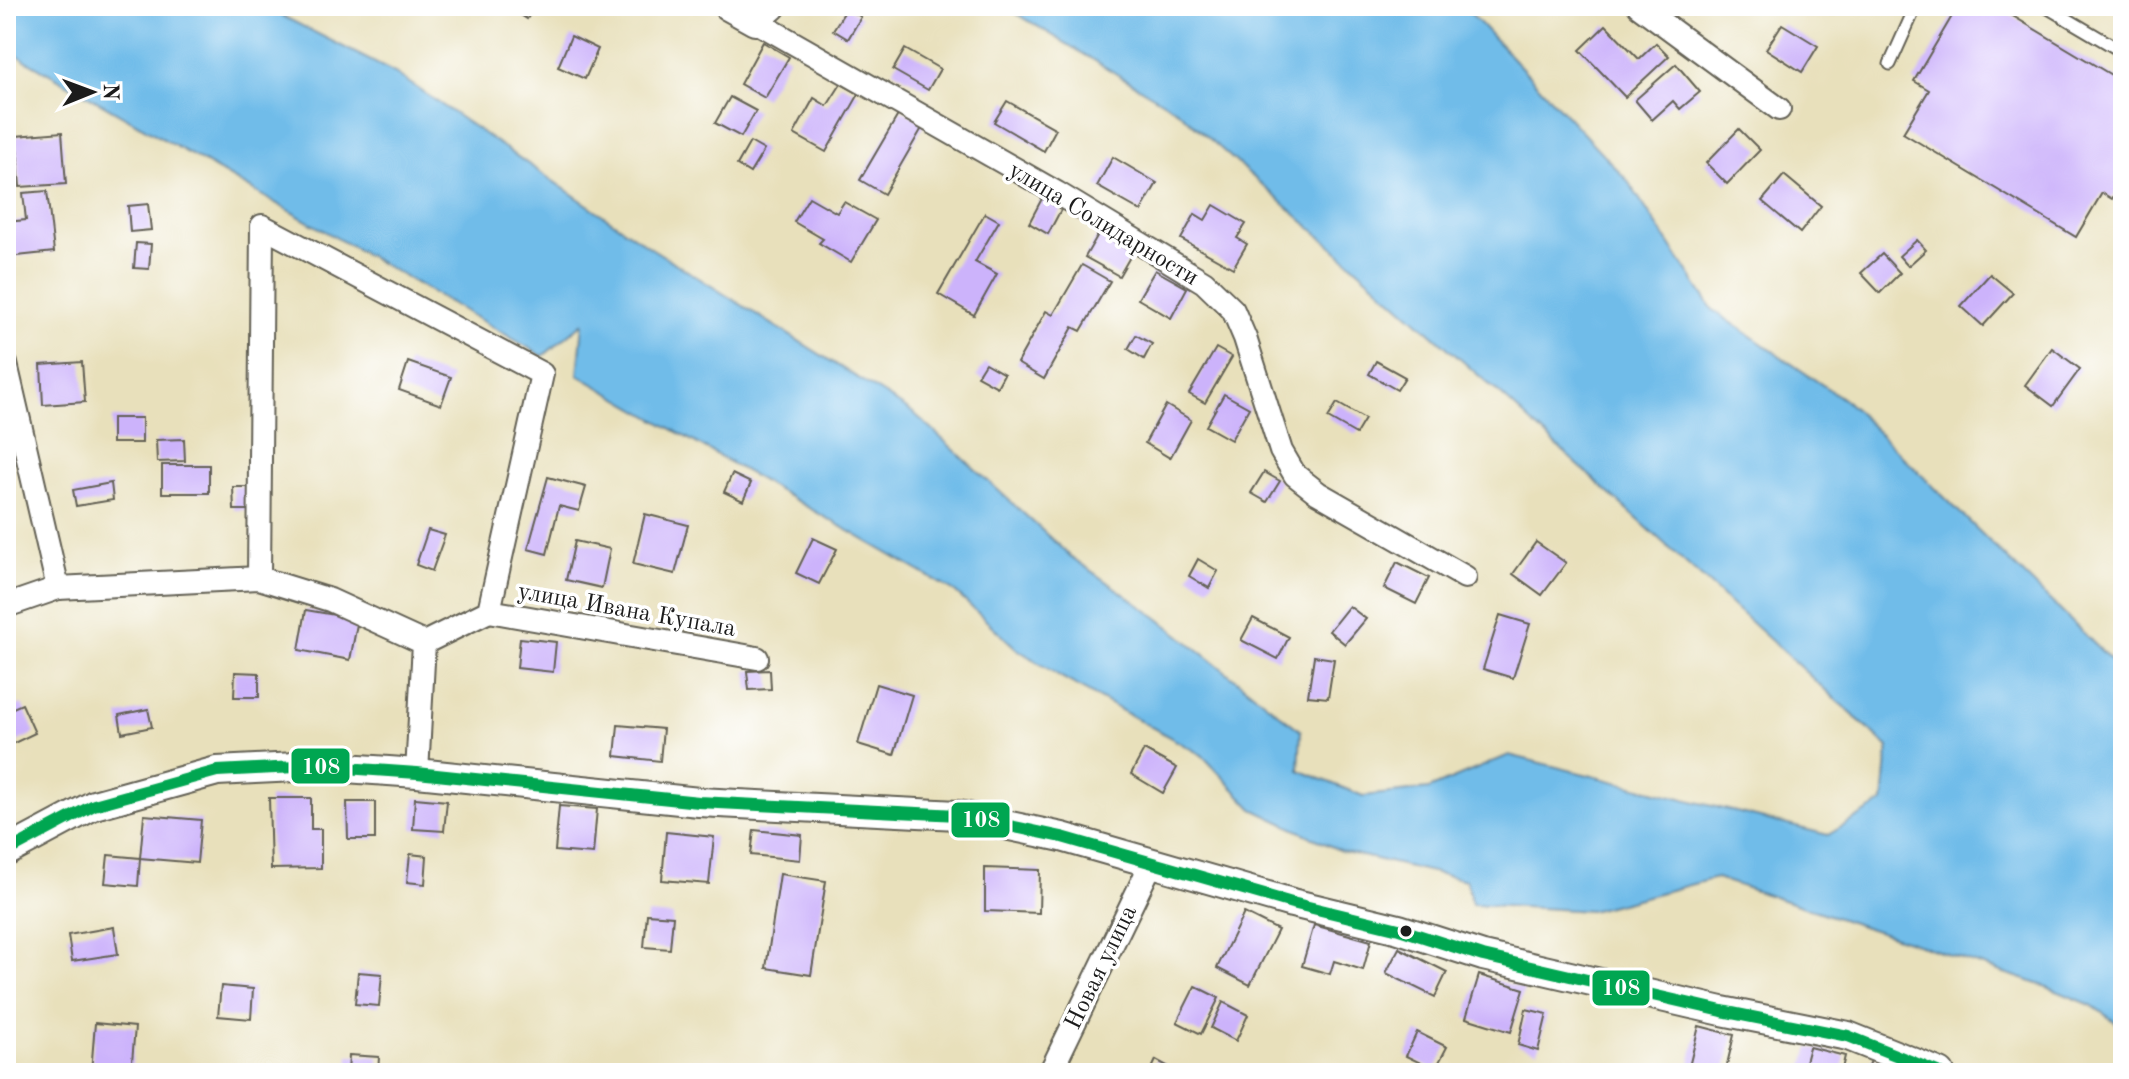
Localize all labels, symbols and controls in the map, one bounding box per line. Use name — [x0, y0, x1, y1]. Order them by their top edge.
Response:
north arrow — [52, 52, 132, 132]
text: N — [99, 83, 121, 100]
street label: улица Солидарности — [1004, 159, 1202, 291]
street label: улица Ивана Купала — [516, 580, 738, 642]
line badge: 108 — [290, 747, 351, 785]
text: 108 — [302, 757, 340, 779]
line badge: 108 — [950, 801, 1011, 839]
text: 108 — [962, 810, 1000, 832]
street label: Новая улица — [1061, 902, 1142, 1034]
unlabelled marker — [1398, 923, 1414, 939]
line badge: 108 — [1591, 969, 1651, 1007]
text: 108 — [1602, 978, 1640, 1000]

